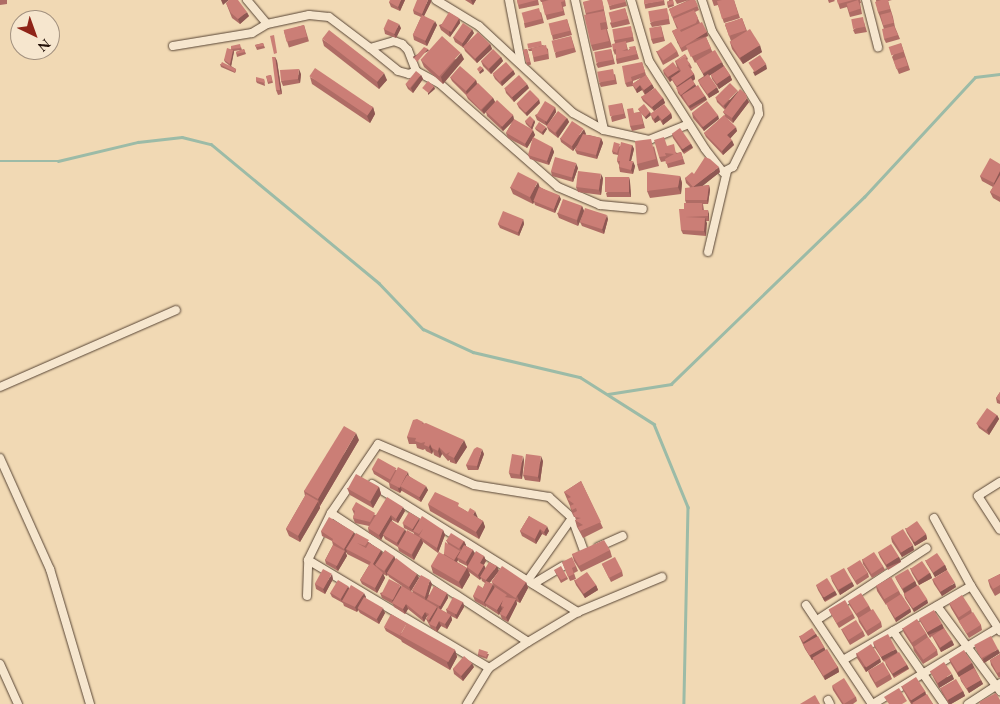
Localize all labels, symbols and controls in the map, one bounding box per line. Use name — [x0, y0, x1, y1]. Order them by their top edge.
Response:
north arrow — [10, 10, 60, 60]
text: N — [34, 35, 55, 56]

